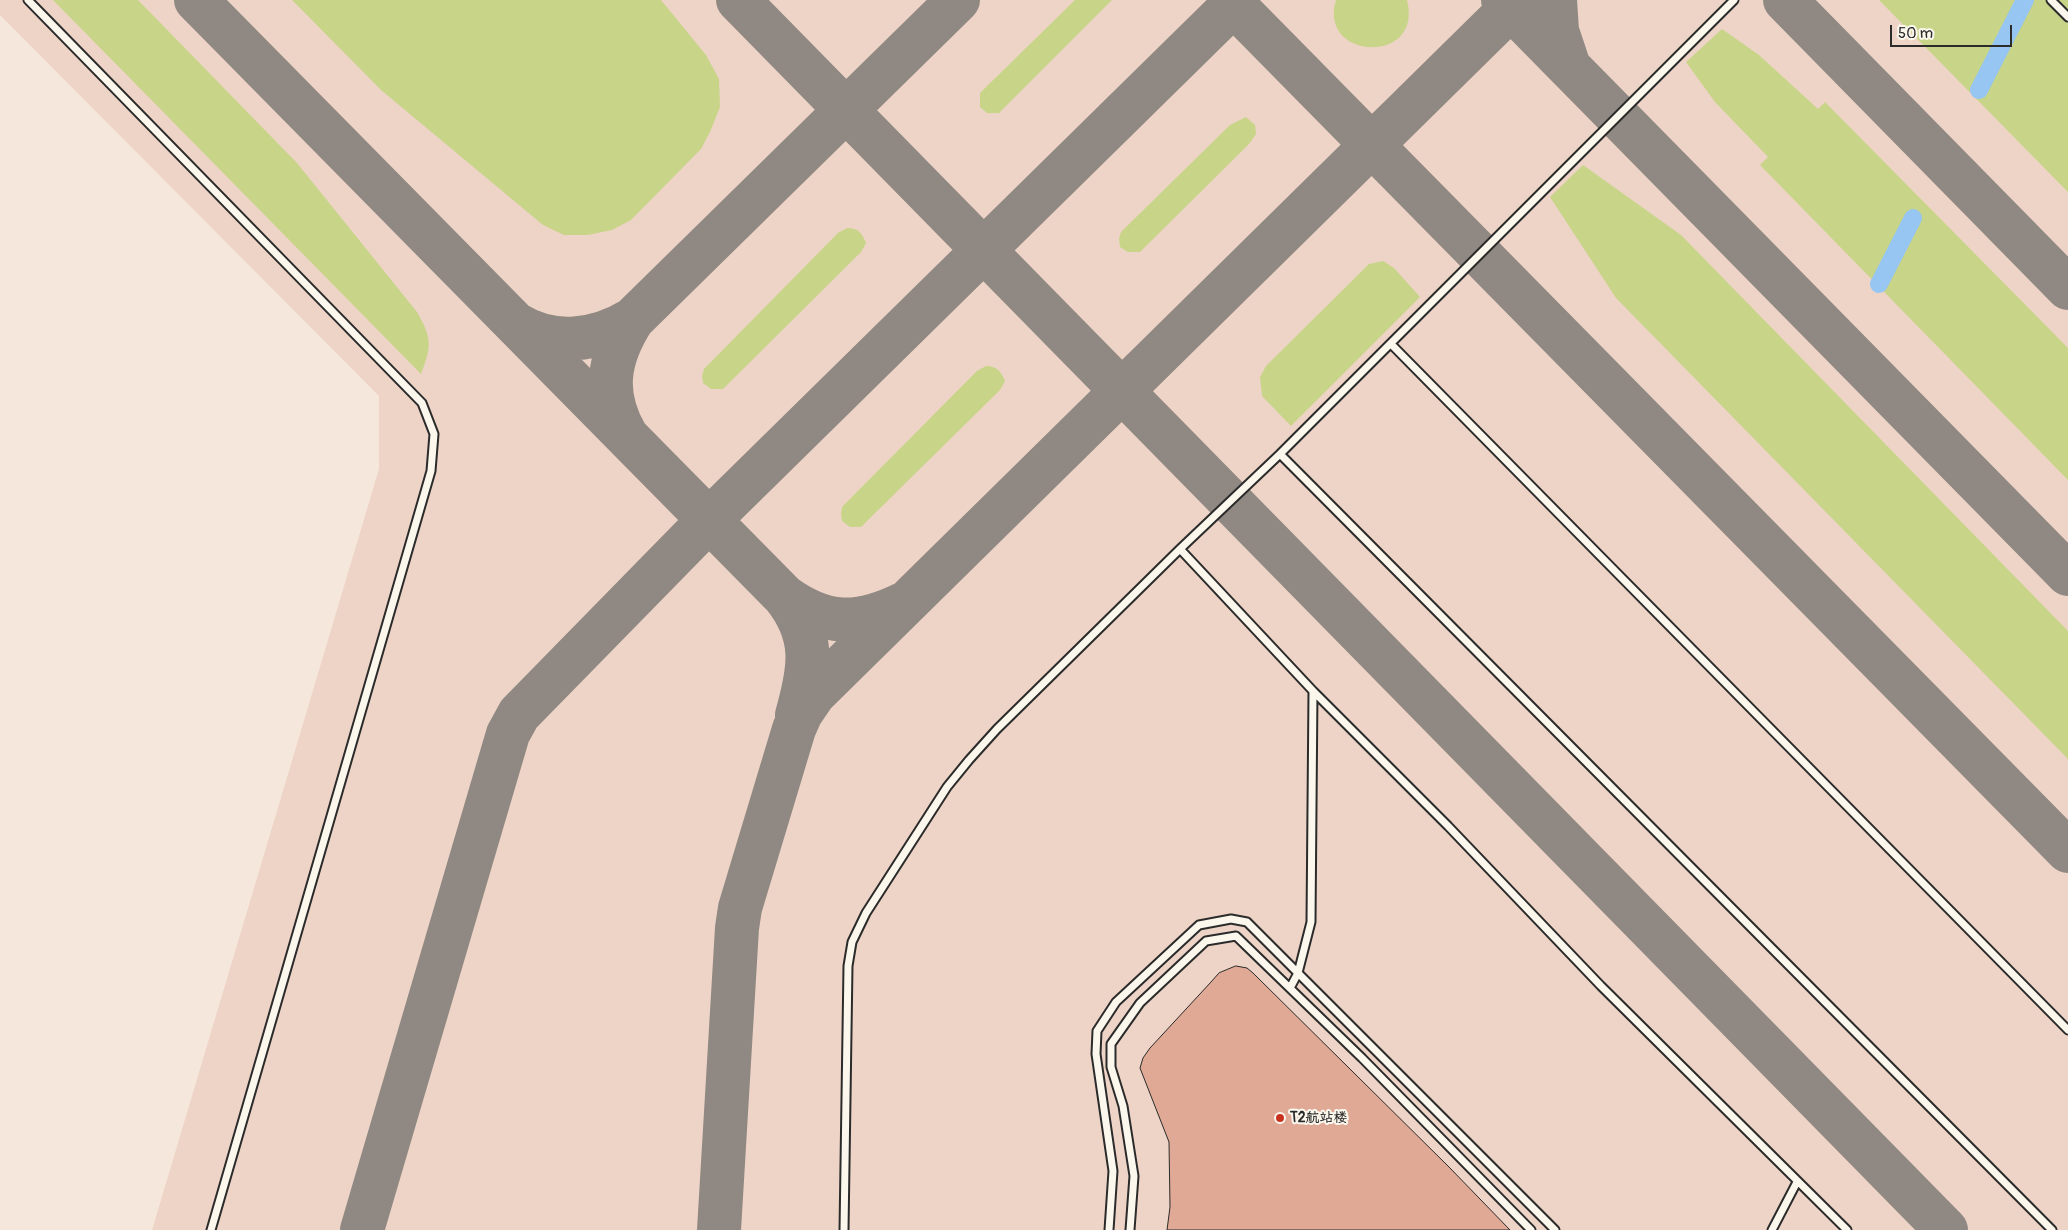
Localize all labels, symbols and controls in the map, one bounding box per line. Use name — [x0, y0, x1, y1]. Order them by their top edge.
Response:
scale bar — [1893, 15, 2016, 47]
text: 50 m — [1898, 24, 1933, 43]
place label: T2航站楼 — [1290, 1110, 1348, 1126]
marker: T2航站楼 — [1274, 1112, 1286, 1124]

